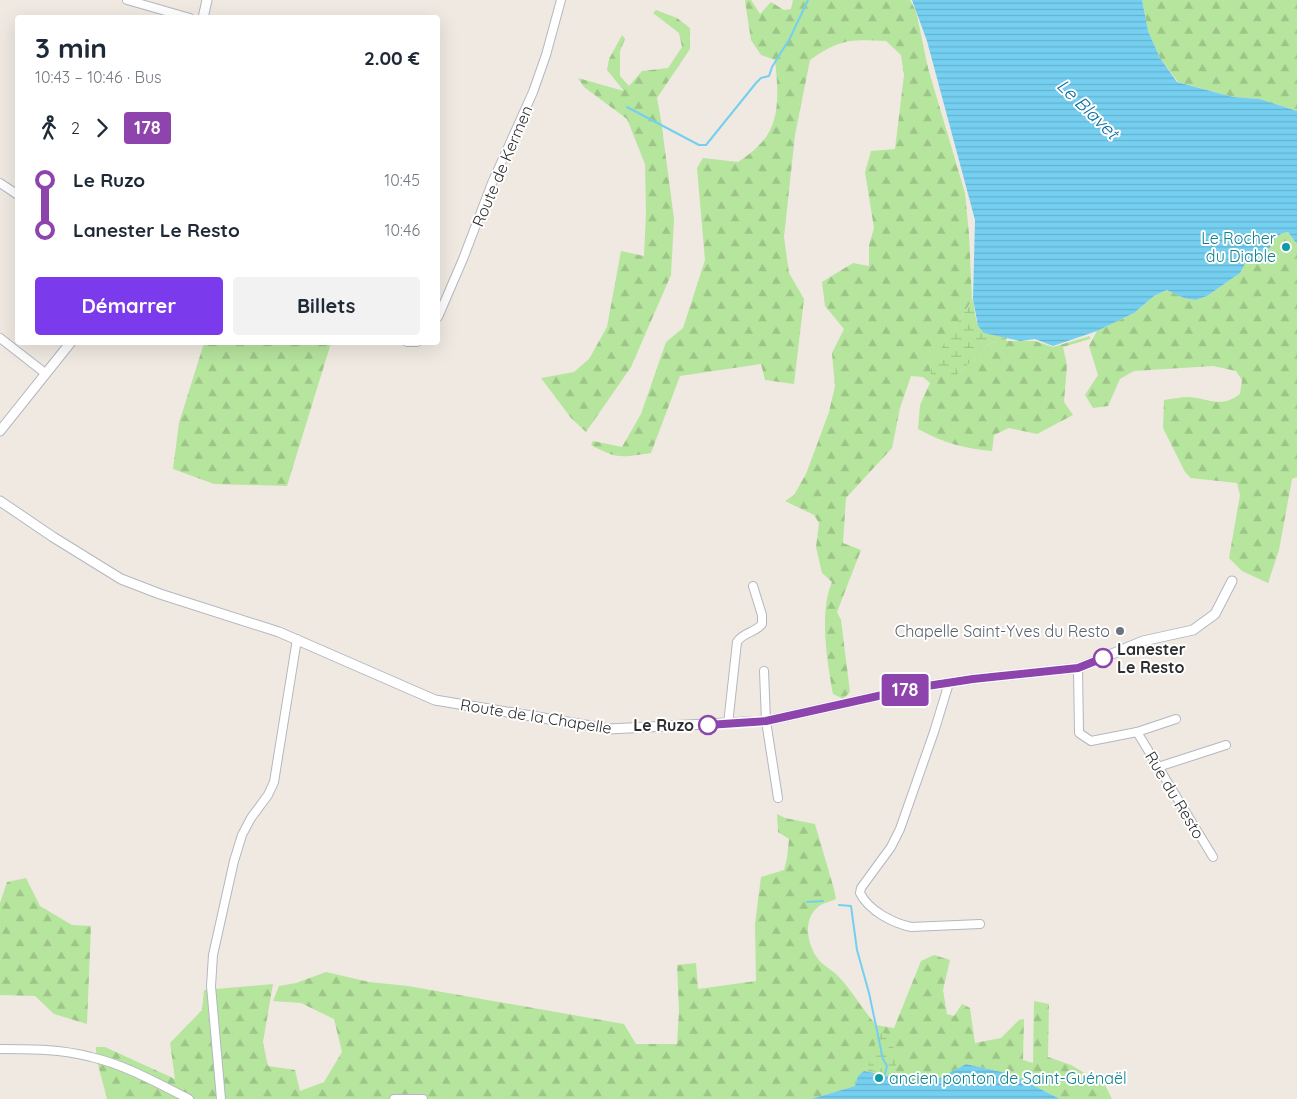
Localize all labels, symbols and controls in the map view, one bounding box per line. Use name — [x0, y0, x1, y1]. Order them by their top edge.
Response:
text: 3 min — [35, 30, 107, 65]
text: 2.00 € — [364, 46, 420, 70]
text: 10:43 – 10:46 · Bus — [35, 67, 162, 87]
water label: Le Blavet — [1052, 74, 1125, 145]
street label: Route de Kermen — [467, 102, 537, 230]
icon: walk — [35, 114, 63, 142]
icon: forward — [88, 114, 116, 142]
text: 178 — [134, 116, 161, 139]
text: 2 — [71, 118, 80, 138]
text: Le Ruzo — [73, 168, 145, 192]
text: 10:45 — [384, 170, 420, 190]
text: Lanester Le Resto — [73, 218, 240, 242]
text: 10:46 — [385, 220, 420, 240]
place label: Le Rocher du Diable — [1201, 228, 1276, 266]
marker: Le Rocher du Diable — [1280, 241, 1292, 253]
button: Démarrer — [35, 277, 223, 335]
button: Billets — [233, 277, 420, 335]
place label: Chapelle Saint-Yves du Resto — [895, 621, 1110, 641]
marker: Chapelle Saint-Yves du Resto — [1114, 625, 1126, 637]
place label: Lanester Le Resto — [1117, 639, 1186, 677]
marker: Lanester Le Resto — [1093, 648, 1113, 668]
line badge: 178 — [876, 674, 934, 706]
text: 178 — [892, 678, 918, 701]
street label: Route de la Chapelle — [459, 694, 613, 738]
place label: Le Ruzo — [633, 715, 694, 735]
marker: Le Ruzo — [698, 715, 718, 735]
street label: Rue du Resto — [1141, 748, 1209, 842]
place label: ancien ponton de Saint-Guénaël — [889, 1068, 1127, 1088]
marker: ancien ponton de Saint-Guénaël — [873, 1072, 885, 1084]

